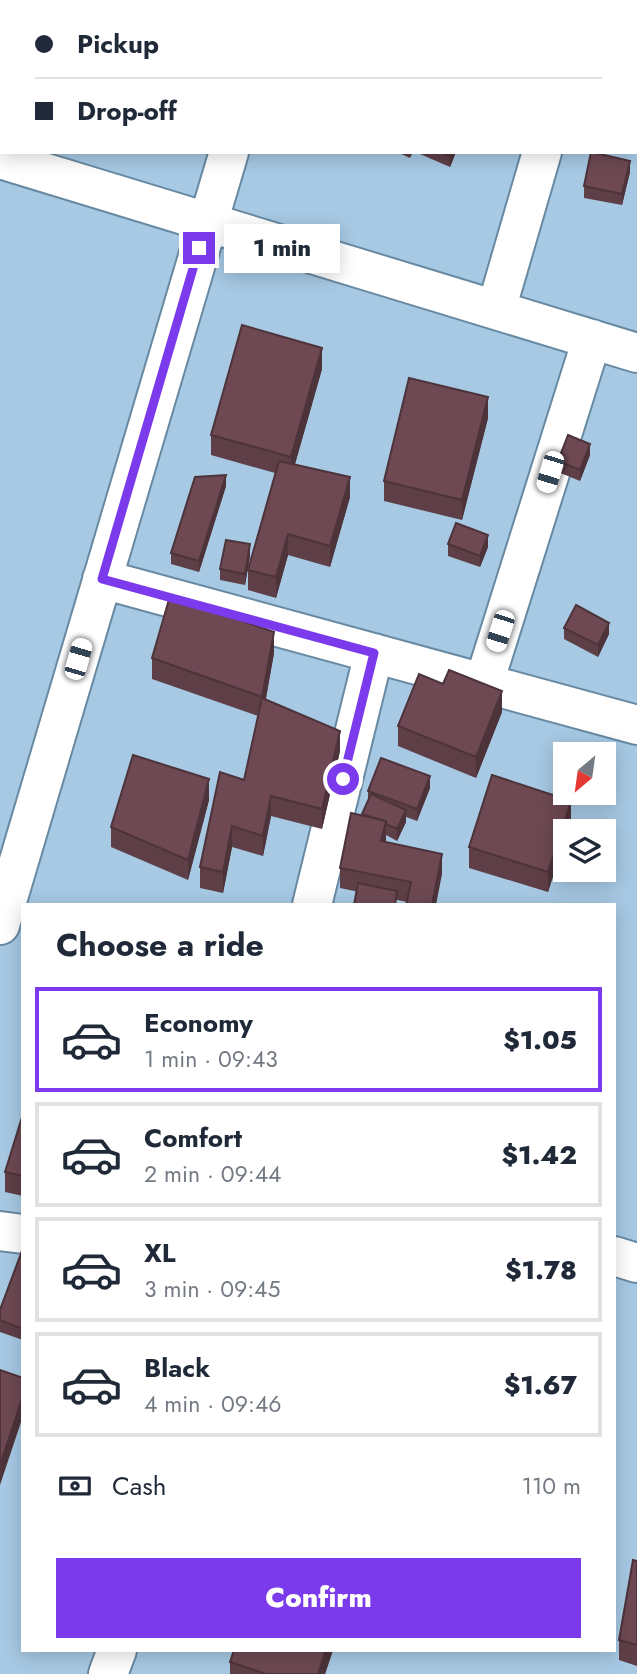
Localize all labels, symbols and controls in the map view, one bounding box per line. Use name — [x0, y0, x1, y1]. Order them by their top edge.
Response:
text: Pickup — [77, 25, 159, 63]
text: Drop-off — [77, 92, 177, 130]
callout: 1 min — [224, 224, 339, 272]
text: 1 min — [253, 231, 311, 265]
route end — [183, 232, 215, 264]
car — [534, 449, 567, 495]
car — [484, 608, 517, 654]
car — [63, 636, 94, 682]
north arrow — [553, 742, 616, 805]
map controls — [553, 742, 616, 882]
route start — [327, 763, 359, 795]
button: layers — [553, 819, 616, 882]
text: Choose a ride — [56, 922, 264, 968]
text: Economy — [144, 1004, 253, 1042]
icon: car — [60, 1008, 123, 1071]
text: $1.05 — [503, 1021, 577, 1059]
text: 1 min · 09:43 — [144, 1042, 278, 1076]
text: Comfort — [144, 1119, 242, 1157]
icon: car — [60, 1123, 123, 1186]
text: $1.42 — [501, 1136, 577, 1174]
text: 2 min · 09:44 — [144, 1157, 281, 1191]
text: XL — [144, 1234, 176, 1272]
icon: car — [60, 1238, 123, 1301]
text: $1.78 — [505, 1251, 577, 1289]
text: 3 min · 09:45 — [144, 1272, 280, 1306]
text: Black — [144, 1349, 210, 1387]
icon: car — [60, 1353, 123, 1416]
text: $1.67 — [504, 1366, 577, 1404]
text: 4 min · 09:46 — [144, 1387, 282, 1421]
icon: cash — [56, 1467, 94, 1505]
text: Cash — [112, 1467, 166, 1505]
text: 110 m — [522, 1469, 581, 1503]
button: Confirm — [56, 1558, 581, 1638]

